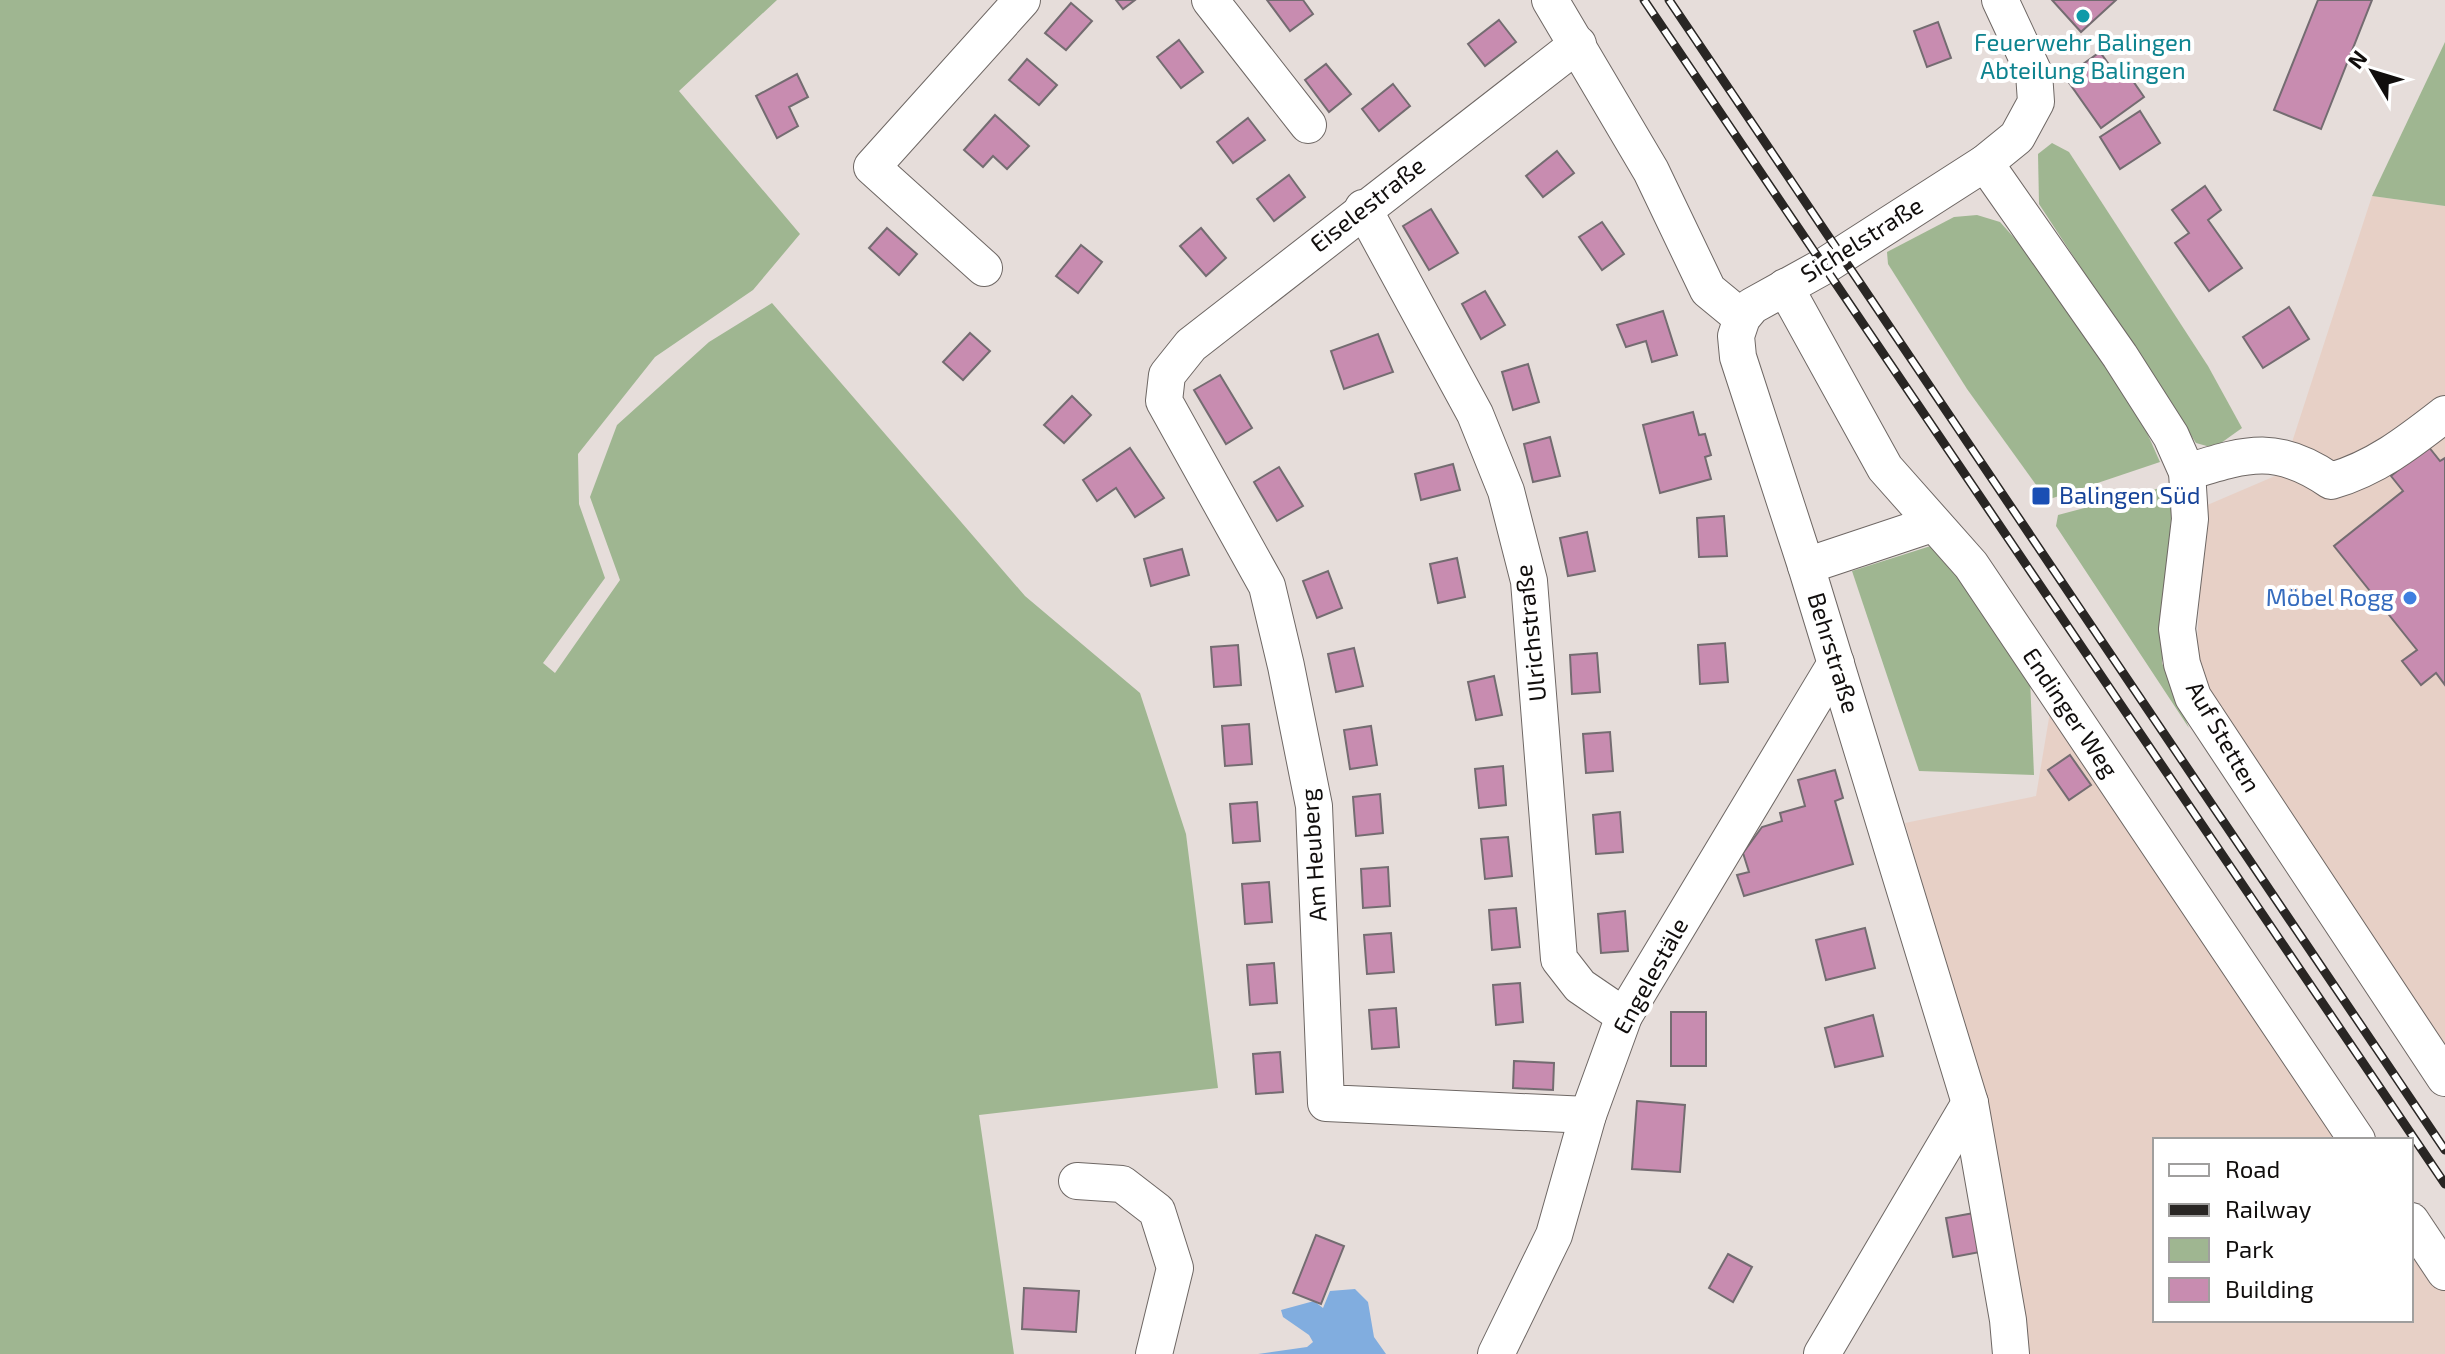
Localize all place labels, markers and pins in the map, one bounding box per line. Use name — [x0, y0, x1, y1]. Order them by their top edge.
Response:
marker: Feuerwehr Balingen Abteilung Balingen — [2074, 7, 2092, 25]
place label: Feuerwehr Balingen Abteilung Balingen — [1974, 27, 2192, 84]
place label: Balingen Süd — [2059, 480, 2200, 509]
marker: Balingen Süd — [2030, 485, 2052, 507]
place label: Möbel Rogg — [2266, 582, 2394, 611]
marker: Möbel Rogg — [2401, 589, 2419, 607]

